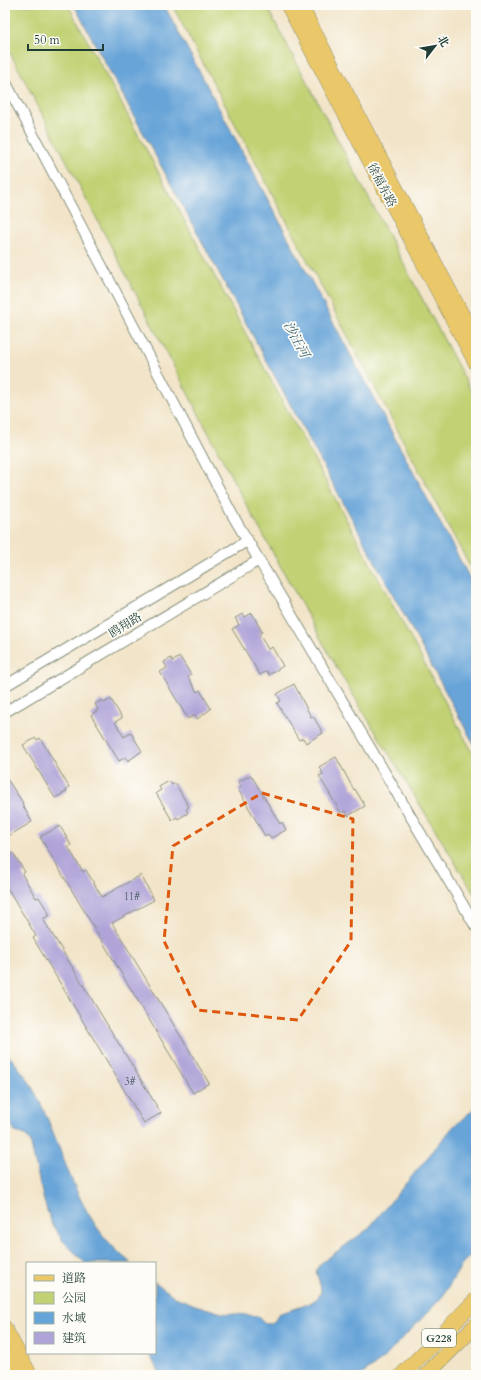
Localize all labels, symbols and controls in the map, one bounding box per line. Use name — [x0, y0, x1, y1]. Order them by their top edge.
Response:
scale bar — [28, 26, 103, 52]
north arrow — [415, 26, 455, 66]
text: 50 m — [34, 32, 61, 48]
text: 北 — [434, 33, 452, 50]
street label: 徐福东路 — [364, 160, 400, 210]
water label: 沙汪河 — [279, 318, 314, 363]
street label: 鸥翔路 — [105, 609, 145, 641]
house number: 11# — [124, 890, 140, 904]
house number: 3# — [125, 1075, 136, 1089]
legend — [26, 1262, 156, 1354]
text: 道路 — [62, 1270, 86, 1286]
text: 公园 — [62, 1290, 86, 1306]
text: 水域 — [62, 1310, 86, 1326]
road number: G228 — [422, 1329, 456, 1347]
text: 建筑 — [62, 1330, 86, 1346]

